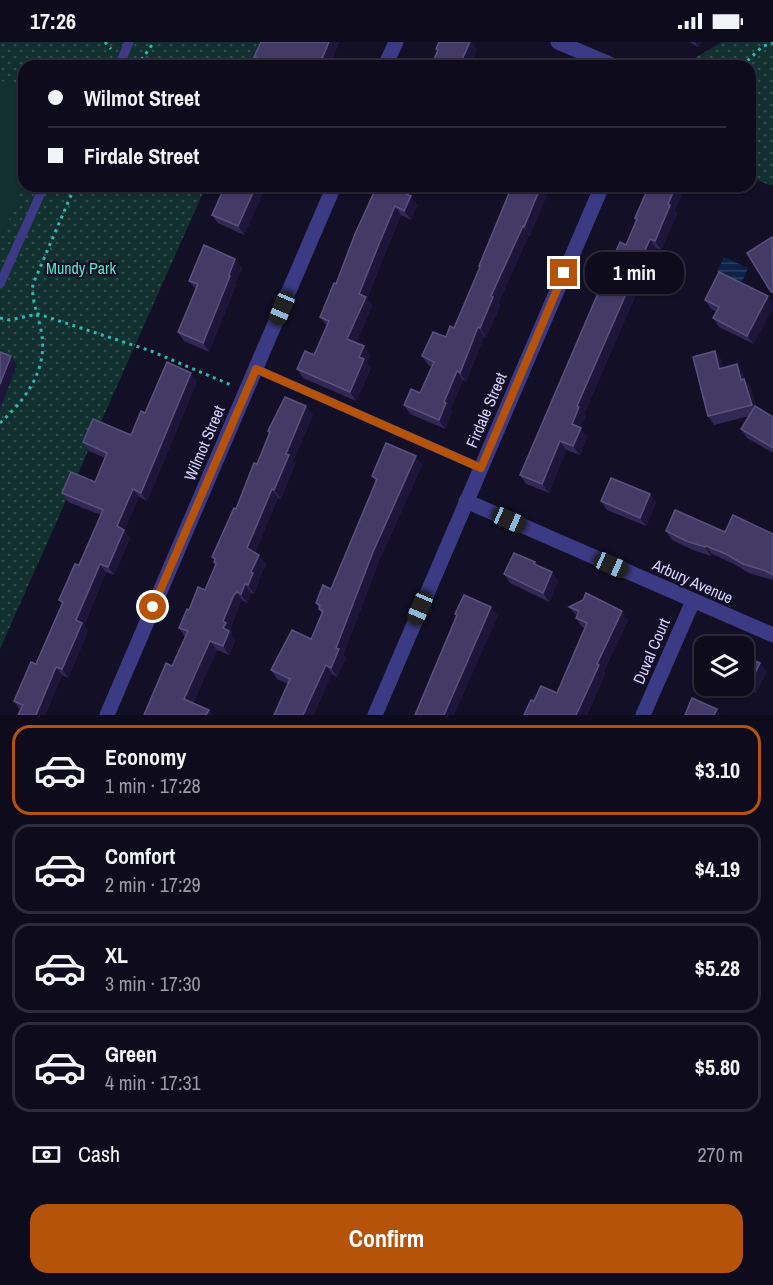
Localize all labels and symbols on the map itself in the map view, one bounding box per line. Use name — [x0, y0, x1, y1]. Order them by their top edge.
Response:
callout: 1 min — [585, 252, 684, 294]
park label: Mundy Park — [46, 257, 116, 279]
route end — [550, 259, 577, 286]
car — [267, 288, 297, 328]
street label: Firdale Street — [460, 369, 512, 451]
street label: Wilmot Street — [178, 402, 230, 484]
car — [489, 504, 529, 536]
car — [591, 549, 631, 581]
street label: Arbury Avenue — [648, 553, 737, 609]
car — [405, 588, 435, 628]
route start — [139, 593, 166, 620]
street label: Duval Court — [627, 614, 675, 687]

